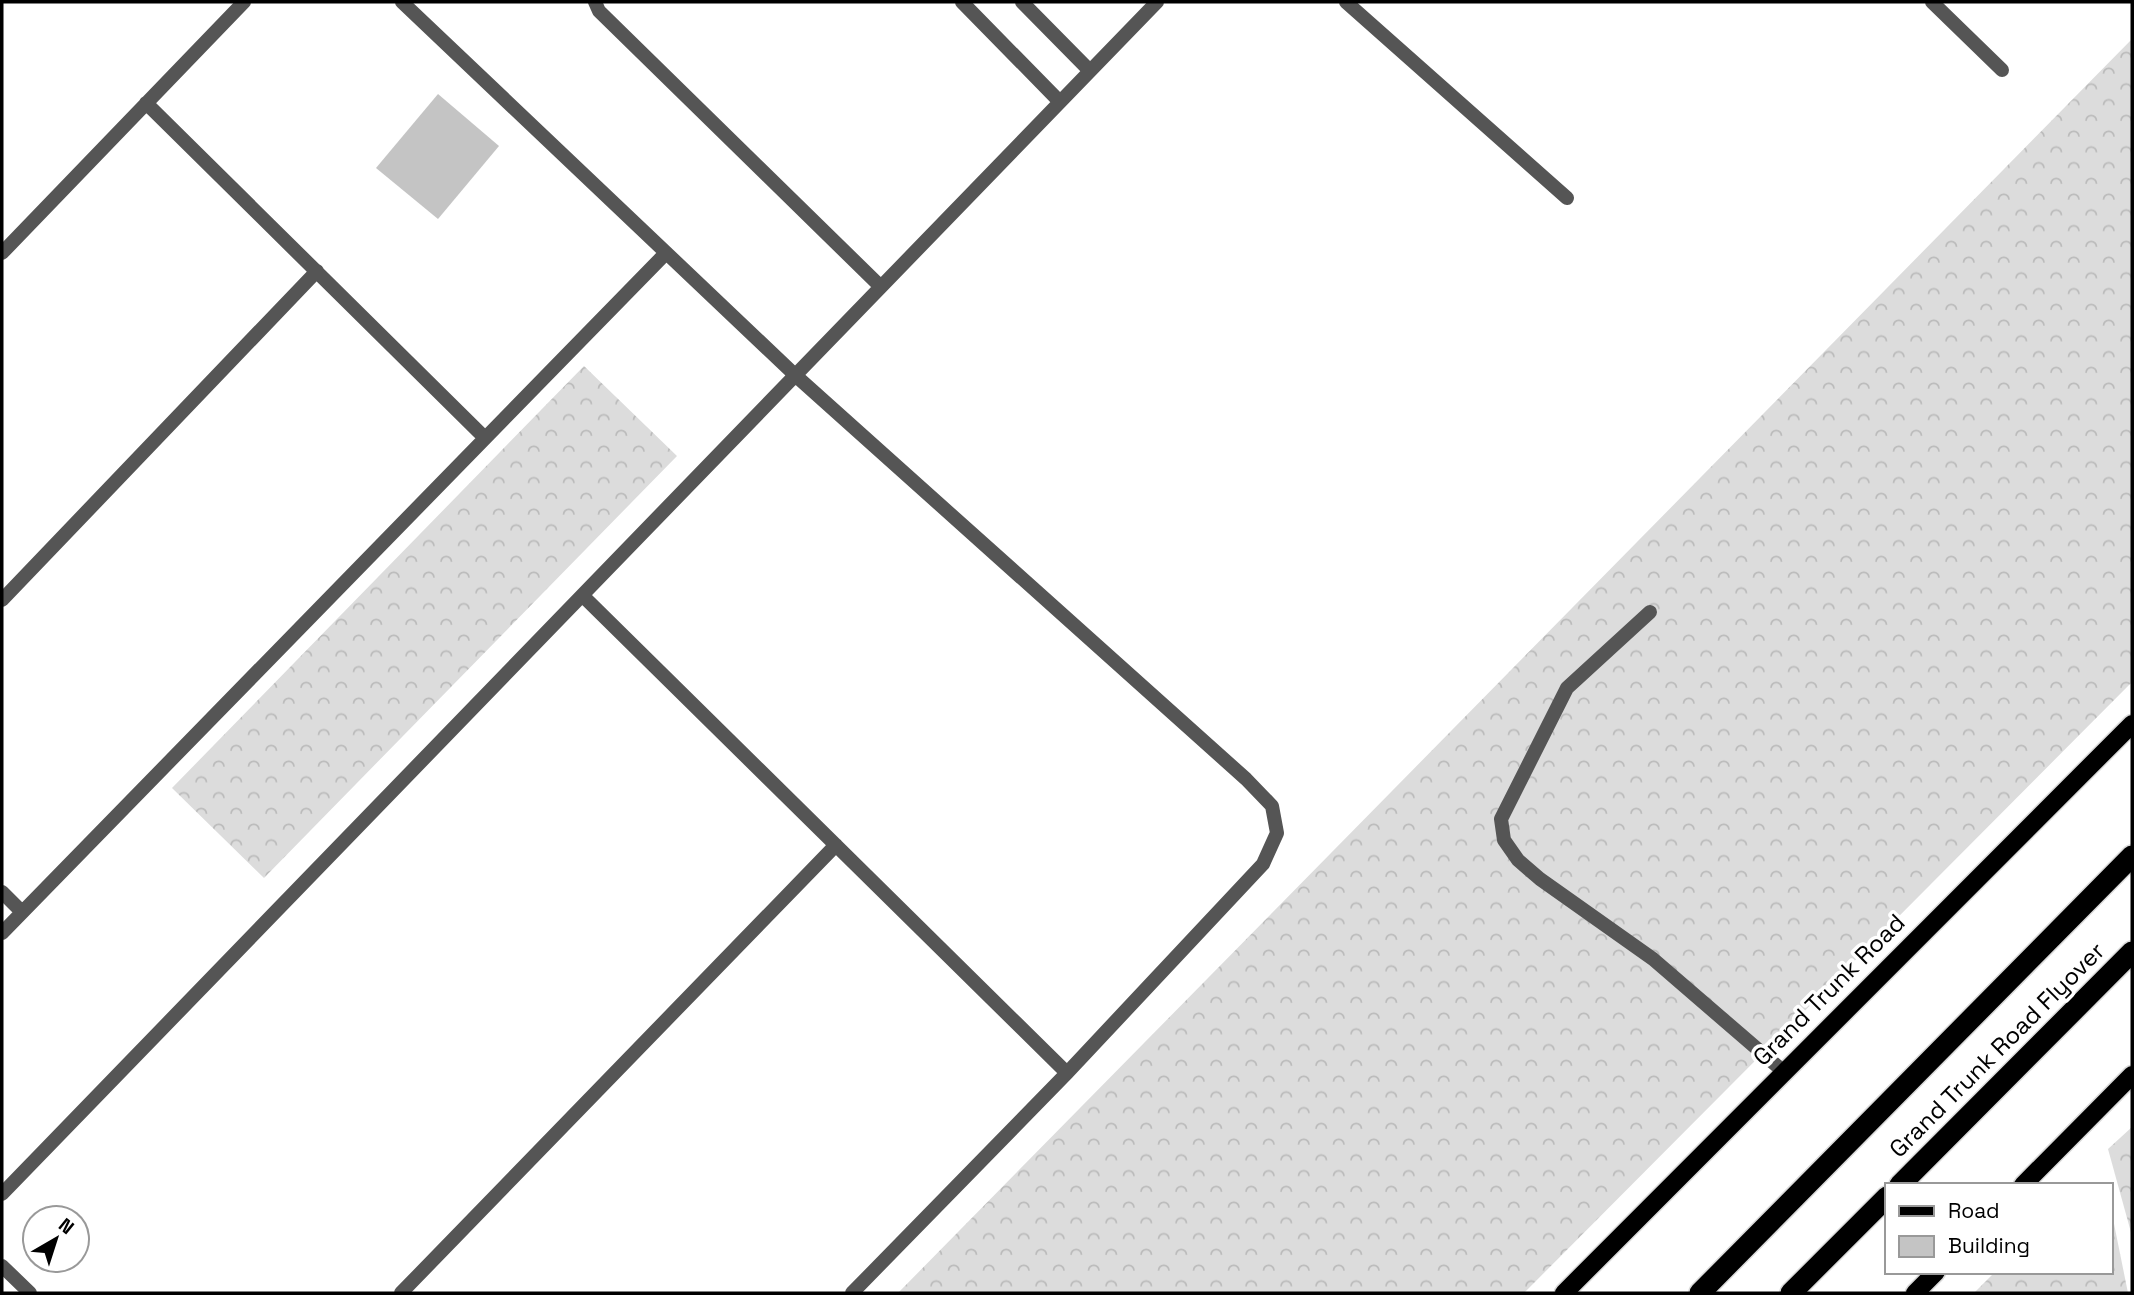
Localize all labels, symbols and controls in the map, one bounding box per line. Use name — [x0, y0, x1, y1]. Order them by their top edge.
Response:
street label: Grand Trunk Road — [1746, 907, 1911, 1072]
street label: Grand Trunk Road Flyover — [1882, 935, 2111, 1164]
legend — [1885, 1183, 2113, 1274]
text: Road — [1948, 1197, 2000, 1224]
north arrow — [21, 1204, 91, 1274]
text: N — [54, 1212, 79, 1240]
text: Building — [1948, 1232, 2030, 1259]

